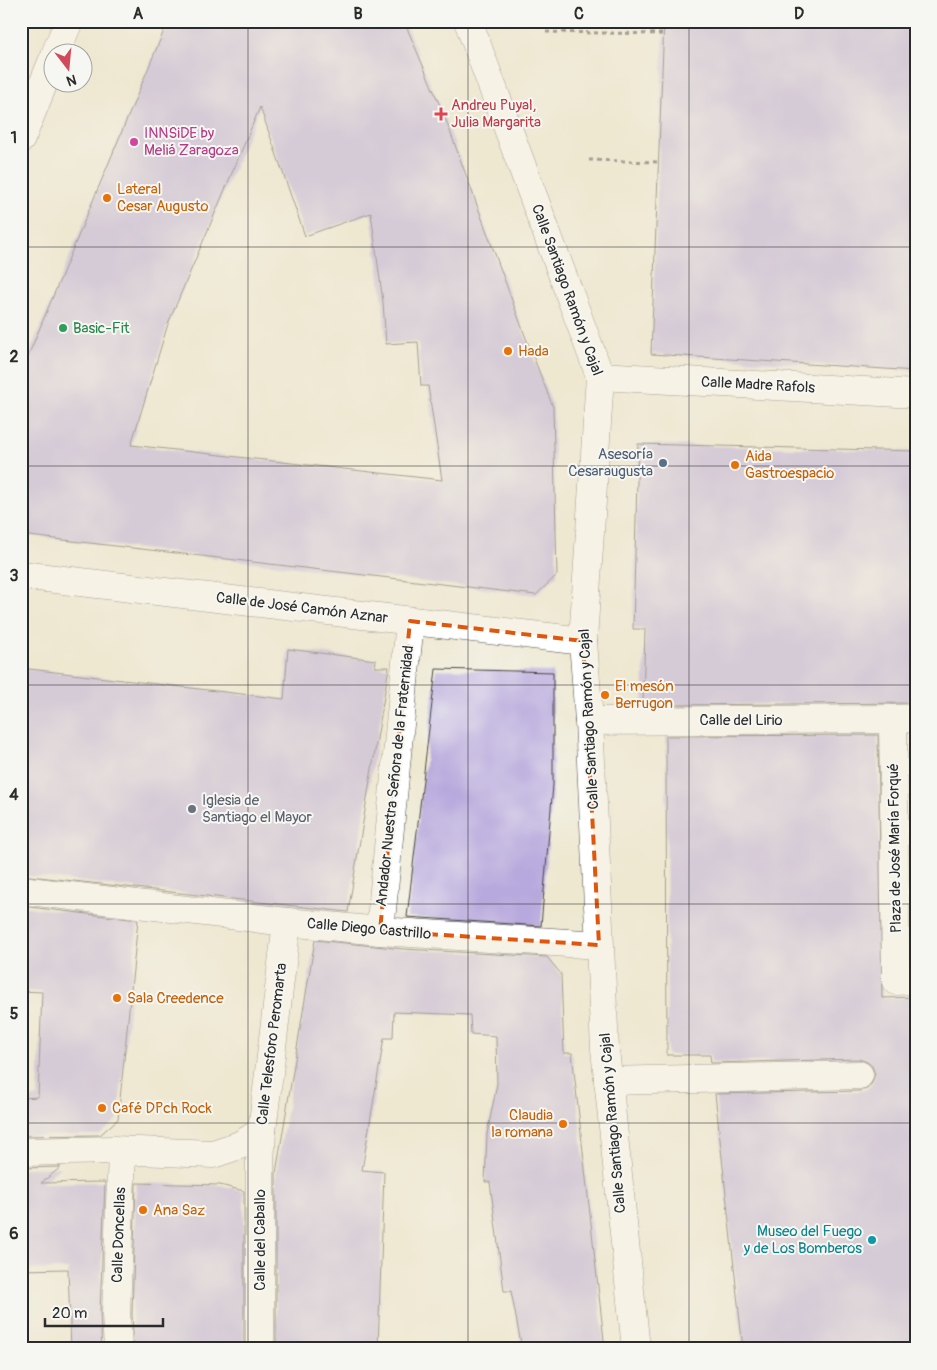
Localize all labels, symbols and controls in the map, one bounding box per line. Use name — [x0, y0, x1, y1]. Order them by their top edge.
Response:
text: A — [133, 4, 144, 24]
text: B — [353, 4, 363, 24]
text: C — [574, 4, 584, 24]
text: D — [794, 4, 804, 24]
north arrow — [42, 42, 92, 92]
text: N — [65, 71, 78, 89]
place label: Andreu Puyal, Julia Margarita — [451, 96, 541, 132]
marker: Andreu Puyal, Julia Margarita — [435, 108, 447, 120]
place label: INNSiDE by Meliá Zaragoza — [144, 124, 239, 160]
text: 1 — [11, 128, 17, 148]
marker: INNSiDE by Meliá Zaragoza — [128, 136, 140, 148]
place label: Lateral Cesar Augusto — [117, 180, 209, 216]
marker: Lateral Cesar Augusto — [101, 192, 113, 204]
street label: Calle Santiago Ramón y Cajal — [527, 202, 607, 378]
place label: Basic-Fit — [73, 319, 131, 338]
marker: Basic-Fit — [57, 322, 69, 334]
place label: Hada — [518, 342, 549, 361]
marker: Hada — [502, 345, 514, 357]
text: 2 — [10, 347, 19, 367]
street label: Calle Madre Rafols — [701, 373, 816, 397]
place label: Asesoría Cesaraugusta — [568, 445, 653, 481]
place label: Aida Gastroespacio — [745, 447, 834, 483]
marker: Asesoría Cesaraugusta — [657, 457, 669, 469]
marker: Aida Gastroespacio — [729, 459, 741, 471]
text: 3 — [10, 566, 19, 586]
street label: Calle de José Camón Aznar — [215, 588, 390, 628]
street label: Calle Santiago Ramón y Cajal — [575, 628, 603, 810]
street label: Andador Nuestra Señora de la Fraternidad — [372, 644, 418, 908]
place label: El mesón Berrugon — [615, 677, 674, 713]
marker: El mesón Berrugon — [599, 689, 611, 701]
street label: Calle del Lirio — [700, 711, 782, 730]
street label: Plaza de José María Forqué — [884, 763, 906, 933]
text: 4 — [9, 785, 19, 805]
place label: Iglesia de Santiago el Mayor — [202, 791, 313, 827]
marker: Iglesia de Santiago el Mayor — [186, 803, 198, 815]
street label: Calle Diego Castrillo — [306, 914, 432, 944]
street label: Calle Telesforo Peromarta — [253, 962, 291, 1126]
place label: Sala Creedence — [127, 989, 224, 1008]
marker: Sala Creedence — [111, 992, 123, 1004]
text: 5 — [10, 1004, 19, 1024]
street label: Calle Santiago Ramón y Cajal — [596, 1032, 630, 1214]
place label: Café DPch Rock — [112, 1099, 213, 1118]
marker: Café DPch Rock — [96, 1102, 108, 1114]
place label: Claudia la romana — [491, 1106, 553, 1142]
marker: Claudia la romana — [557, 1118, 569, 1130]
street label: Calle Doncellas — [108, 1187, 130, 1283]
street label: Calle del Caballo — [251, 1189, 270, 1291]
place label: Ana Saz — [153, 1201, 205, 1220]
marker: Ana Saz — [137, 1204, 149, 1216]
place label: Museo del Fuego y de Los Bomberos — [743, 1222, 862, 1258]
text: 6 — [9, 1224, 19, 1244]
marker: Museo del Fuego y de Los Bomberos — [866, 1234, 878, 1246]
scale bar — [45, 1295, 162, 1327]
text: 20 m — [52, 1304, 87, 1323]

